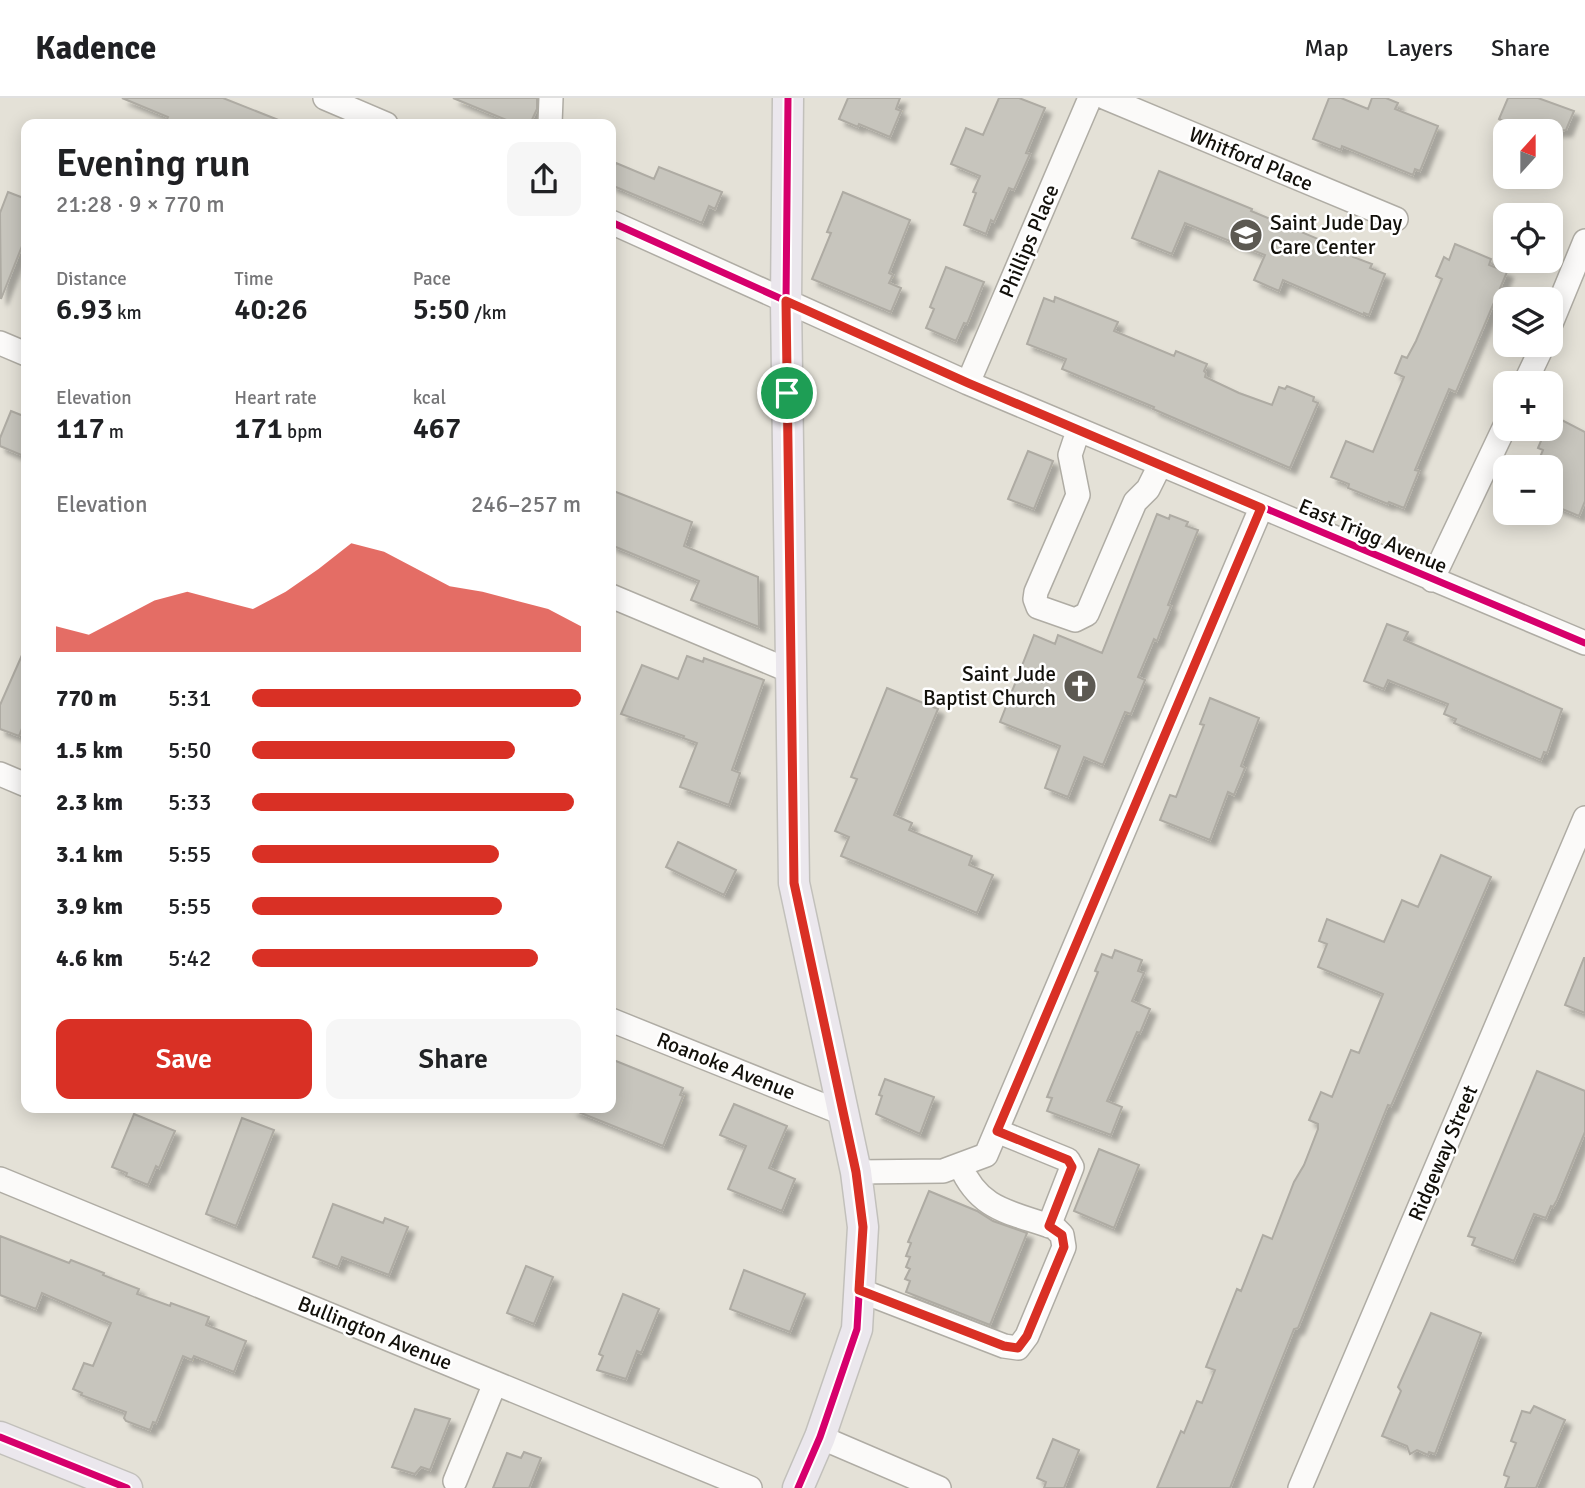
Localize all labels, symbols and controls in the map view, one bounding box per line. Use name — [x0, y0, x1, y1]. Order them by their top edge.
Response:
text: Kadence — [35, 28, 156, 69]
text: Map — [1304, 33, 1349, 63]
text: Layers — [1387, 33, 1453, 63]
text: Share — [1491, 33, 1550, 63]
north arrow — [1493, 119, 1563, 189]
map controls — [1493, 119, 1563, 525]
street label: Whitford Place — [1185, 121, 1317, 197]
text: Evening run — [56, 140, 250, 187]
button: share — [507, 142, 581, 216]
street label: Phillips Place — [993, 180, 1065, 302]
text: 21:28 · 9 × 770 m — [56, 190, 225, 219]
button: locate — [1493, 203, 1563, 273]
place label: Saint Jude Day Care Center — [1270, 210, 1402, 260]
school or university icon: Saint Jude Day Care Center — [1227, 216, 1265, 254]
text: Distance — [56, 267, 127, 291]
text: Time — [234, 267, 273, 291]
text: Pace — [413, 267, 451, 291]
button: layers — [1493, 287, 1563, 357]
text: 6.93 — [56, 291, 113, 328]
text: 40:26 — [234, 291, 308, 328]
text: 5:50 — [413, 291, 470, 328]
text: km — [113, 301, 142, 325]
text: /km — [470, 301, 507, 325]
pin — [757, 363, 817, 423]
button: + — [1493, 371, 1563, 441]
icon: arrive — [768, 374, 806, 412]
text: Elevation — [56, 386, 132, 410]
text: Heart rate — [234, 386, 317, 410]
text: kcal — [413, 386, 446, 410]
text: 117 — [56, 410, 105, 447]
text: 171 — [234, 410, 283, 447]
text: 467 — [413, 410, 461, 447]
text: m — [105, 420, 124, 444]
text: bpm — [283, 420, 322, 444]
button: − — [1493, 455, 1563, 525]
text: Elevation — [56, 490, 148, 519]
text: 246–257 m — [471, 490, 581, 519]
street label: East Trigg Avenue — [1295, 493, 1451, 579]
place label: Saint Jude Baptist Church — [923, 661, 1056, 711]
church icon: Saint Jude Baptist Church — [1061, 667, 1099, 705]
text: 770 m — [56, 684, 117, 713]
text: 5:31 — [168, 684, 211, 713]
text: 1.5 km — [56, 736, 123, 765]
text: 5:50 — [168, 736, 211, 765]
text: 2.3 km — [56, 788, 123, 817]
text: 5:33 — [168, 788, 211, 817]
text: 3.1 km — [56, 840, 123, 869]
text: 5:55 — [168, 840, 211, 869]
text: 3.9 km — [56, 892, 123, 921]
text: 5:55 — [168, 892, 211, 921]
text: 4.6 km — [56, 944, 123, 973]
text: 5:42 — [168, 944, 211, 973]
button: Save — [56, 1019, 312, 1099]
button: Share — [326, 1019, 581, 1099]
street label: Roanoke Avenue — [653, 1026, 799, 1106]
street label: Ridgeway Street — [1403, 1081, 1483, 1225]
street label: Bullington Avenue — [294, 1290, 456, 1376]

